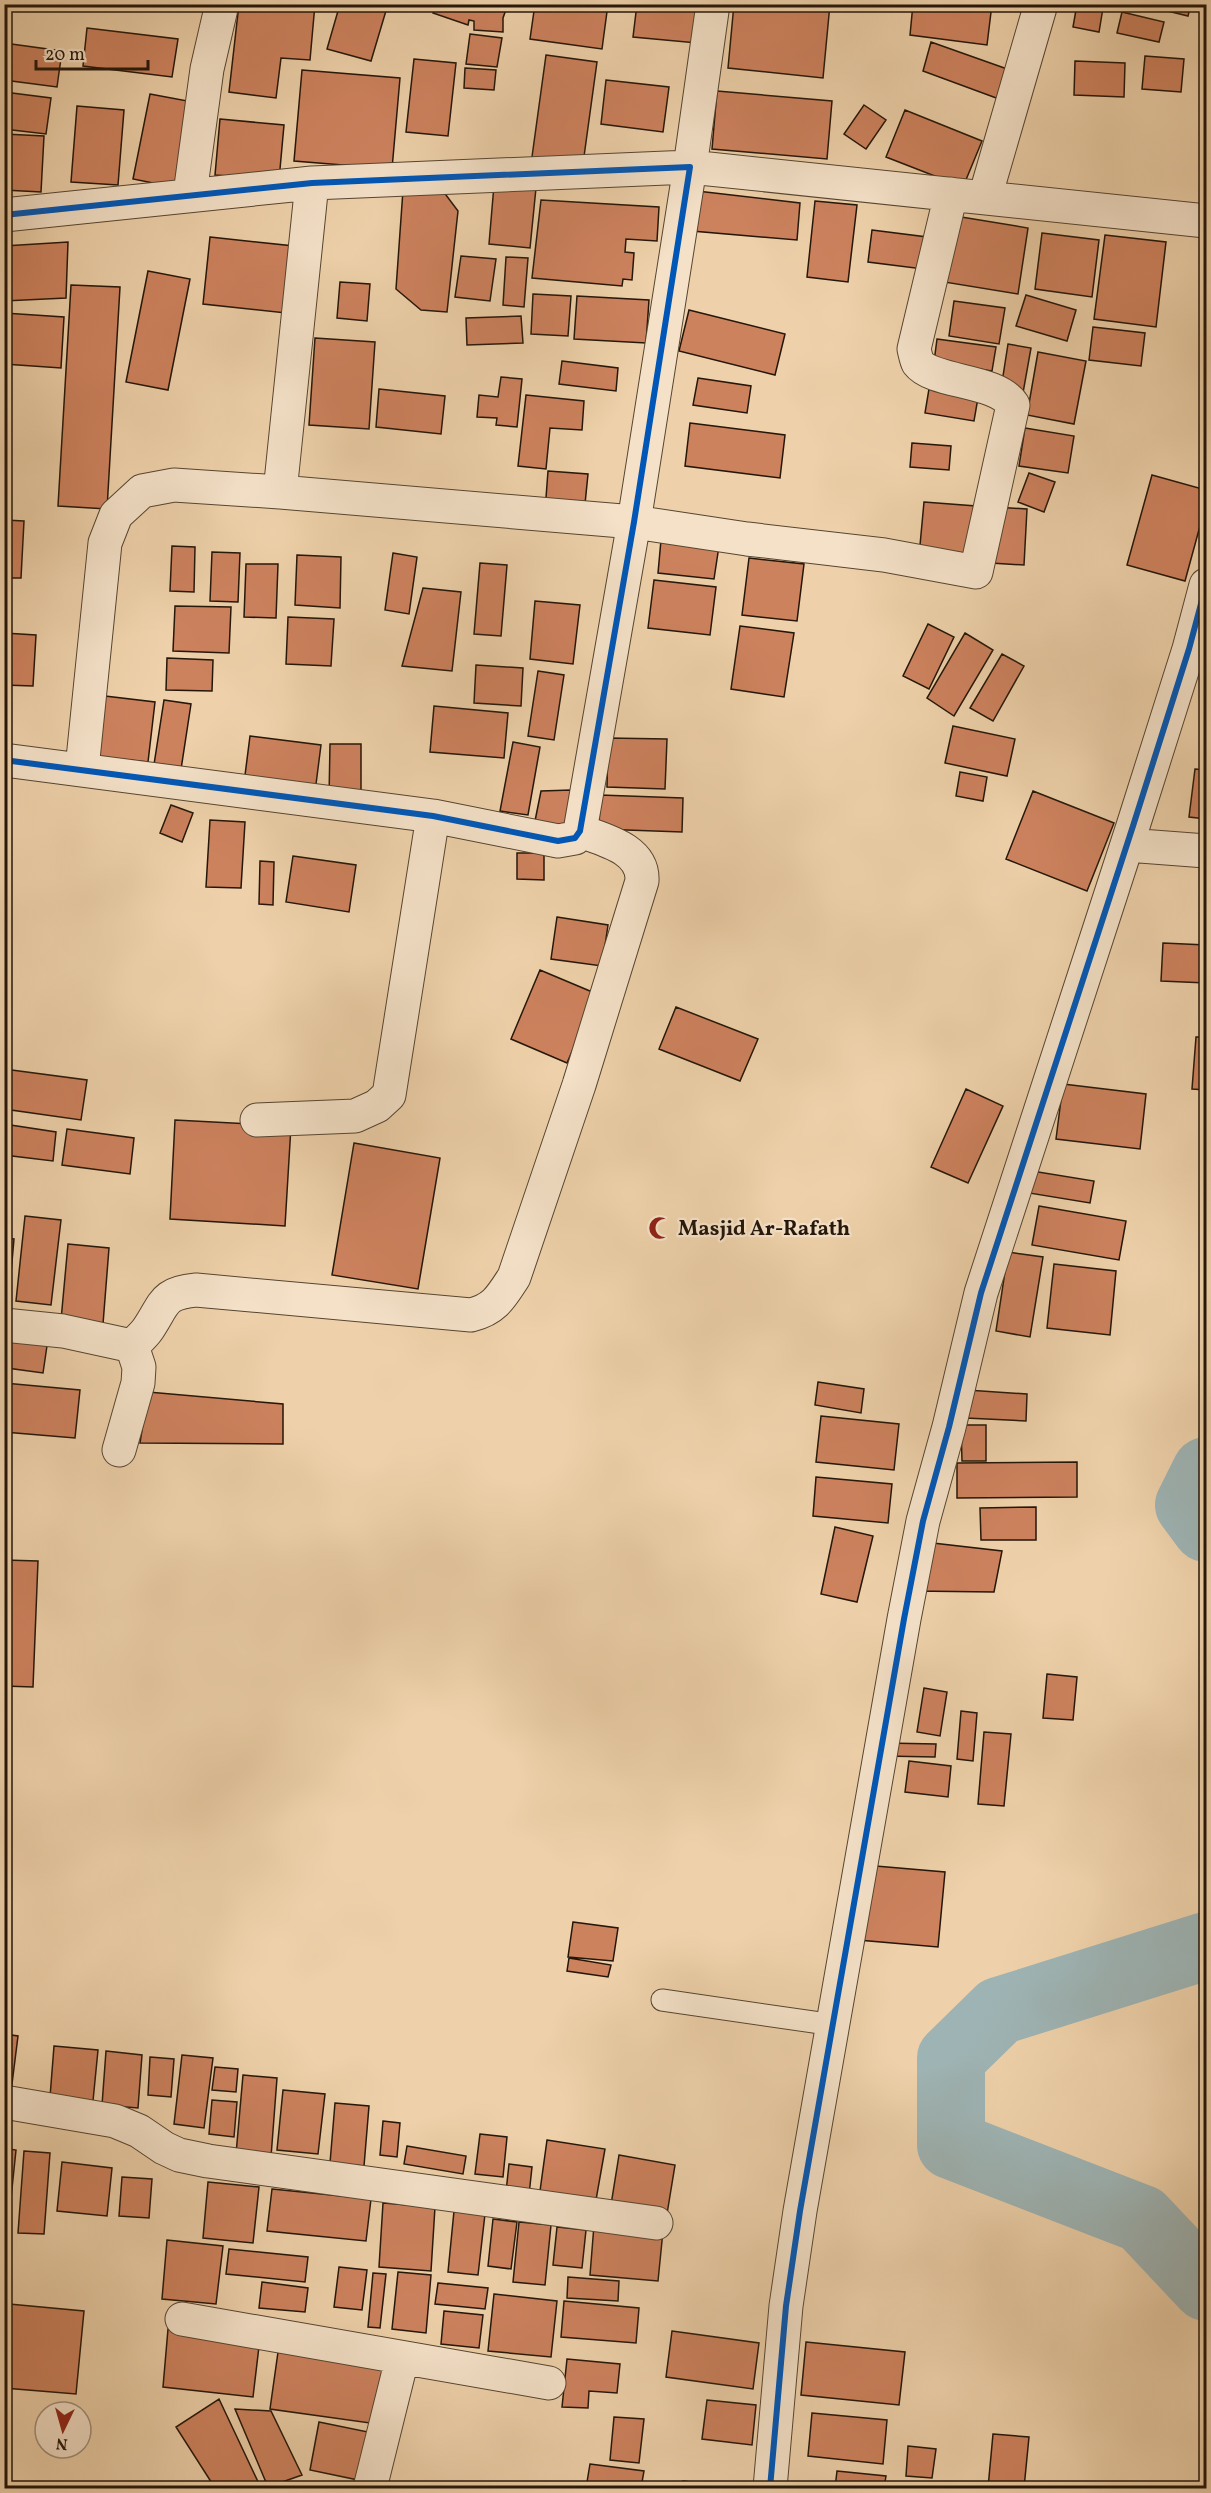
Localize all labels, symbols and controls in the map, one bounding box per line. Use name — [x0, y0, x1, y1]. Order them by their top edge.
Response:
scale bar — [36, 33, 148, 71]
text: 20 m — [45, 43, 85, 68]
mosque icon: Masjid Ar-Rafath — [647, 1215, 673, 1241]
place label: Masjid Ar-Rafath — [678, 1215, 851, 1244]
north arrow — [33, 2400, 93, 2460]
text: N — [55, 2431, 69, 2454]

